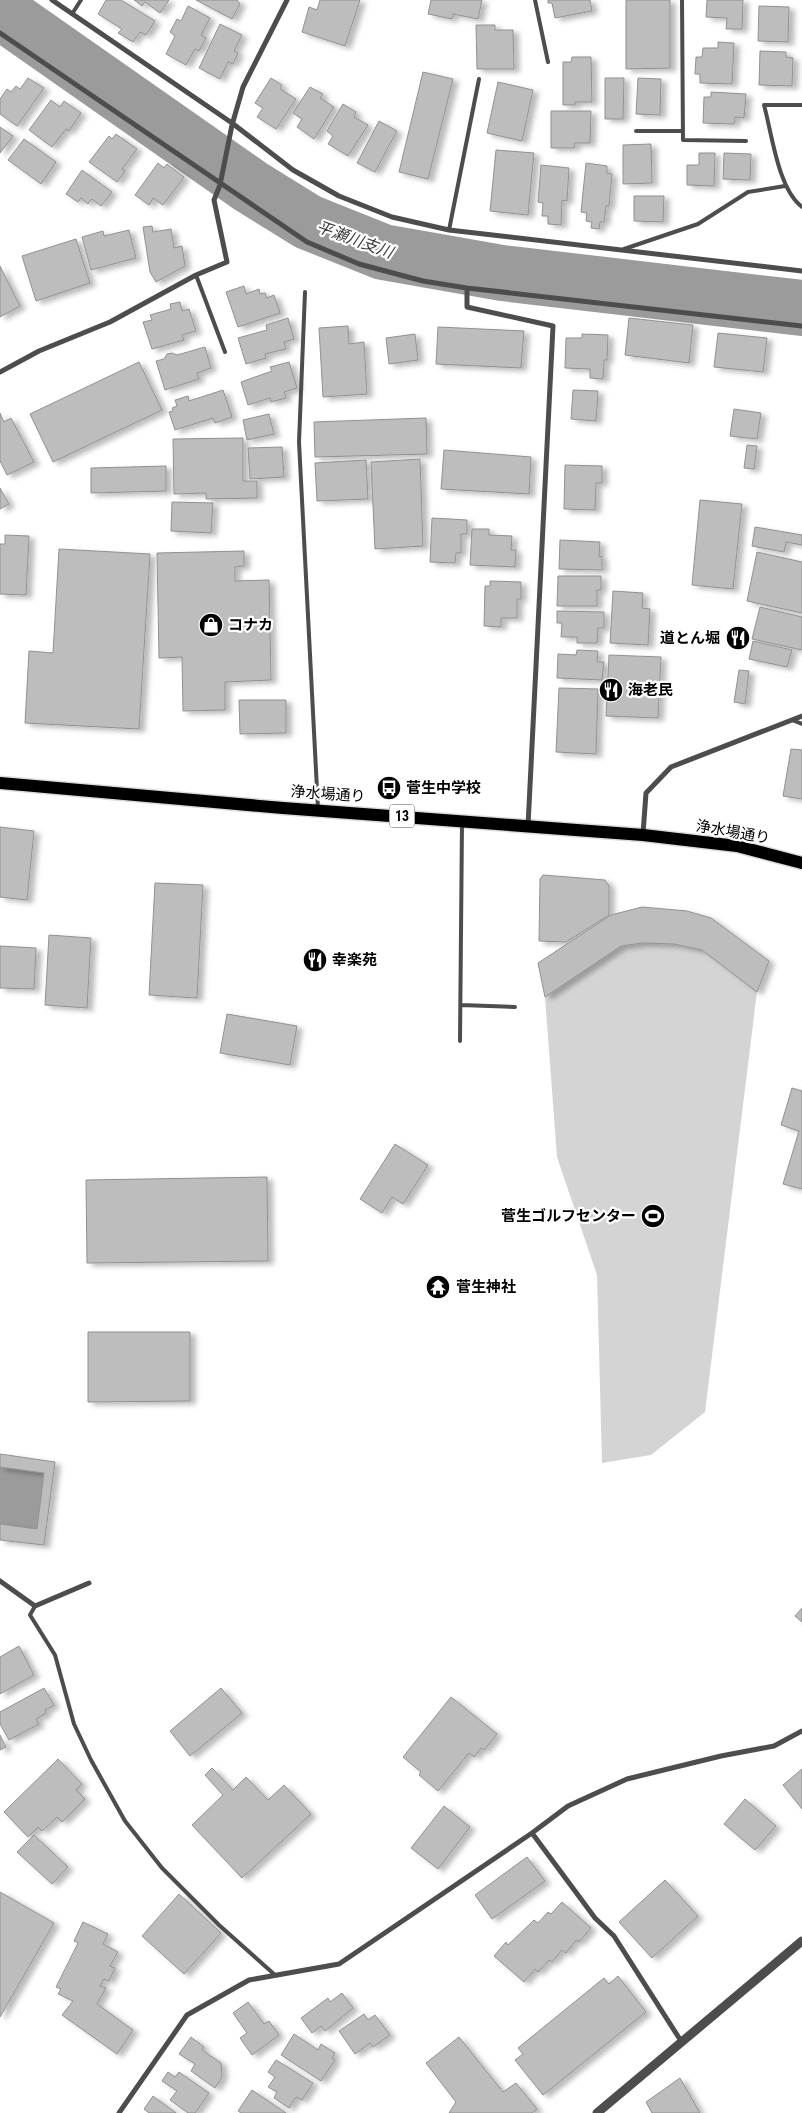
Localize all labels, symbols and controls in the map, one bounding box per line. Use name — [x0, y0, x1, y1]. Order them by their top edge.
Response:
water label: 平瀬川支川 — [314, 217, 398, 263]
shop icon: コナカ — [198, 612, 224, 638]
place label: コナカ — [228, 616, 273, 634]
restaurant icon: 道とん堀 — [725, 625, 751, 651]
place label: 道とん堀 — [660, 629, 720, 647]
restaurant icon: 海老民 — [598, 677, 624, 703]
place label: 海老民 — [628, 681, 673, 699]
bus stop icon: 菅生中学校 — [376, 775, 402, 801]
place label: 菅生中学校 — [406, 779, 481, 797]
street label: 浄水場通り — [290, 782, 366, 806]
road number: 13 — [390, 804, 414, 828]
street label: 浄水場通り — [694, 817, 772, 847]
restaurant icon: 幸楽苑 — [302, 947, 328, 973]
place label: 幸楽苑 — [332, 951, 377, 969]
sports icon: 菅生ゴルフセンター — [640, 1203, 666, 1229]
place label: 菅生ゴルフセンター — [501, 1207, 636, 1225]
temple icon: 菅生神社 — [425, 1274, 451, 1300]
place label: 菅生神社 — [456, 1278, 516, 1296]

